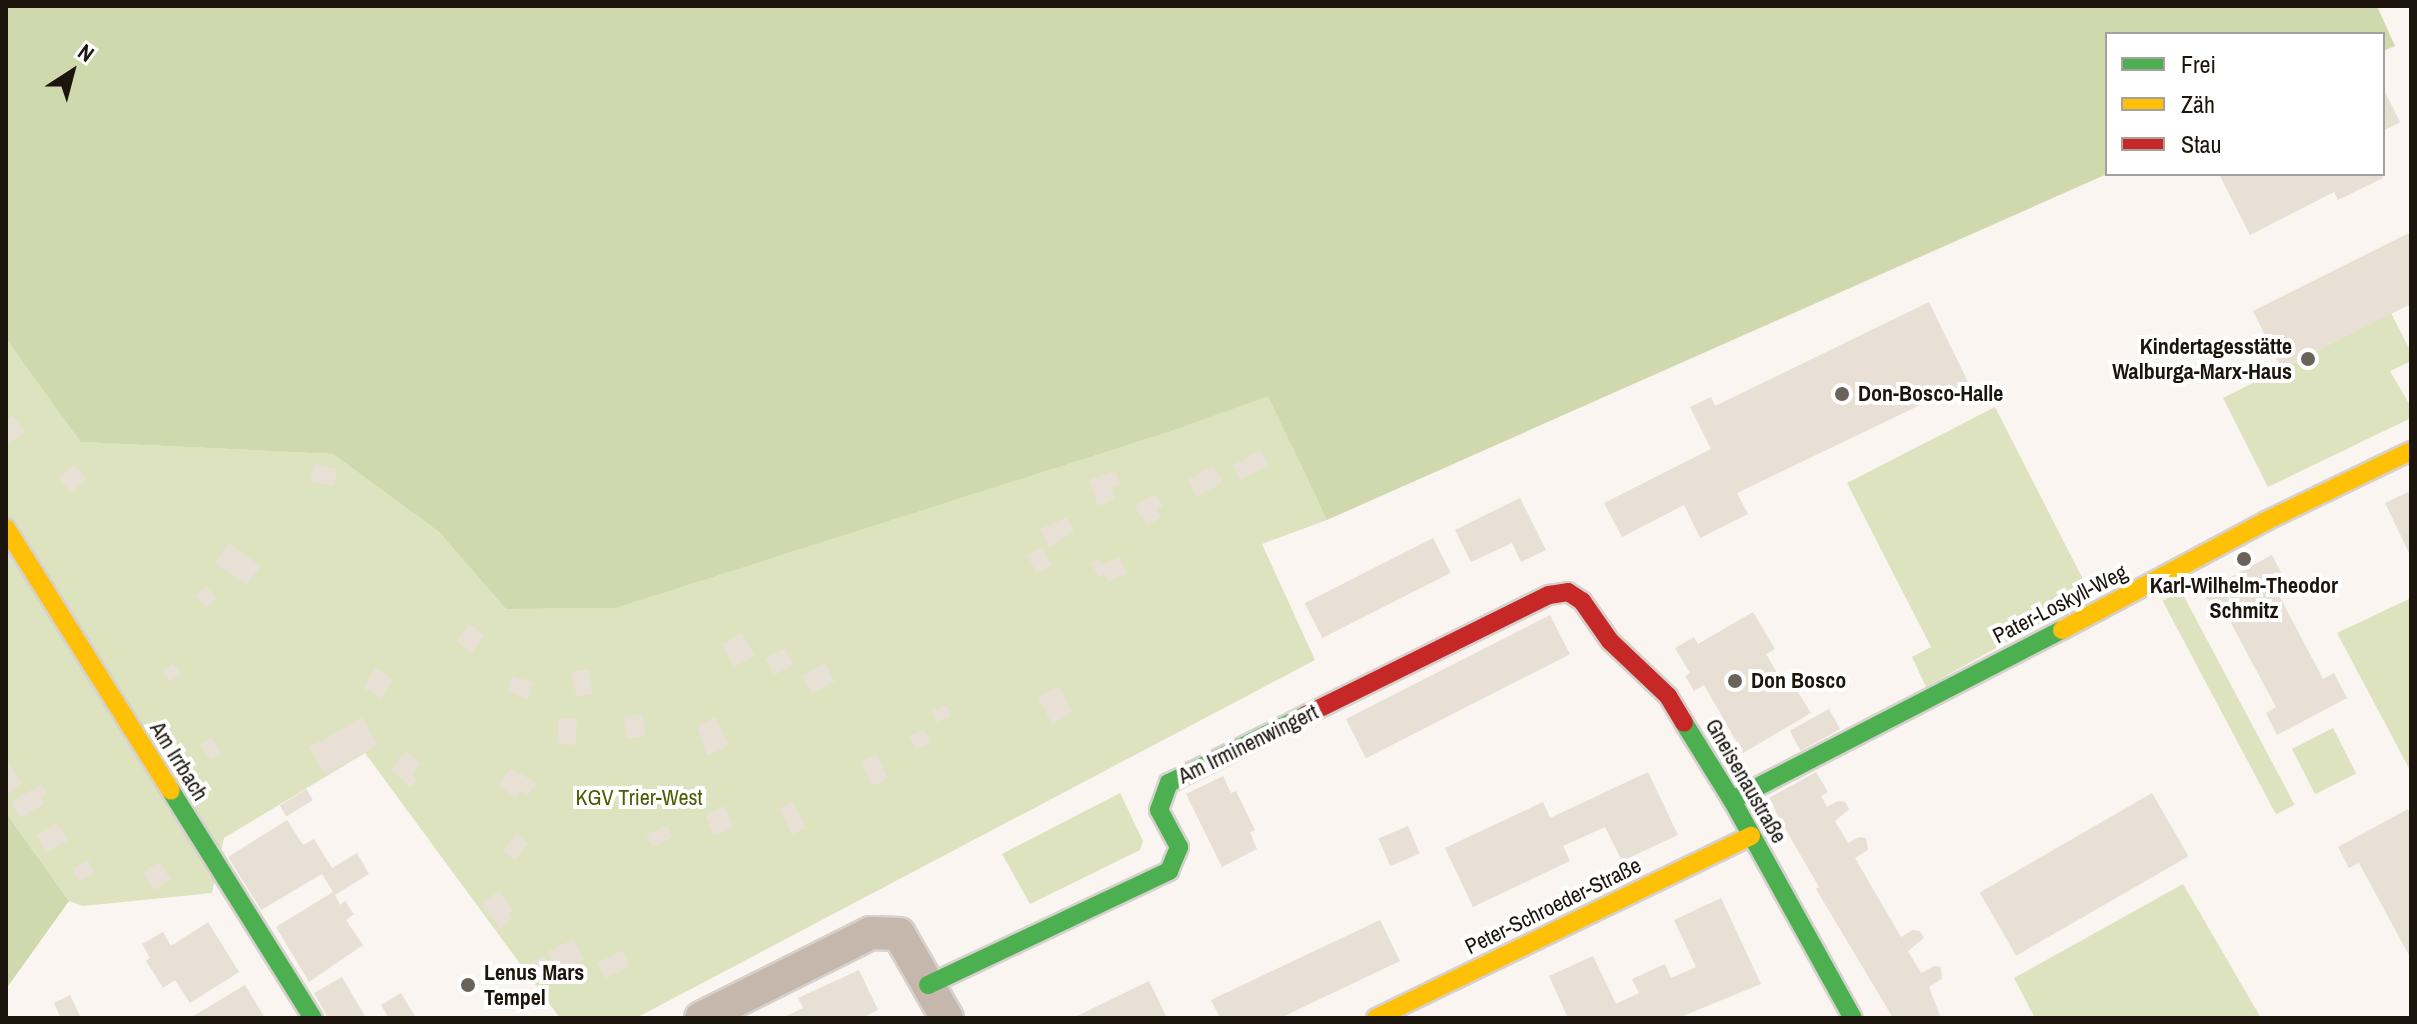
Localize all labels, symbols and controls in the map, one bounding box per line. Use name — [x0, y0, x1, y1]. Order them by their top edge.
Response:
north arrow — [32, 32, 112, 112]
legend — [2105, 32, 2385, 176]
text: N — [72, 37, 100, 69]
text: Frei — [2181, 48, 2216, 80]
text: Zäh — [2181, 88, 2215, 120]
text: Stau — [2181, 128, 2222, 160]
place label: Kindertagesstätte Walburga-Marx-Haus — [2112, 333, 2292, 384]
marker: Kindertagesstätte Walburga-Marx-Haus — [2299, 350, 2317, 368]
place label: Don-Bosco-Halle — [1858, 381, 2003, 407]
marker: Don-Bosco-Halle — [1833, 385, 1851, 403]
marker: Karl-Wilhelm-Theodor Schmitz — [2235, 550, 2253, 568]
street label: Pater-Loskyll-Weg — [1988, 559, 2132, 649]
place label: Karl-Wilhelm-Theodor Schmitz — [2150, 572, 2338, 624]
place label: Don Bosco — [1751, 668, 1846, 694]
marker: Don Bosco — [1726, 672, 1744, 690]
street label: Am Irminenwingert — [1174, 699, 1322, 789]
street label: Gneisenaustraße — [1700, 714, 1792, 848]
street label: Am Irrbach — [144, 717, 214, 805]
park label: KGV Trier-West — [575, 785, 703, 811]
street label: Peter-Schroeder-Straße — [1461, 852, 1645, 960]
place label: Lenus Mars Tempel — [484, 959, 584, 1010]
marker: Lenus Mars Tempel — [459, 976, 477, 994]

